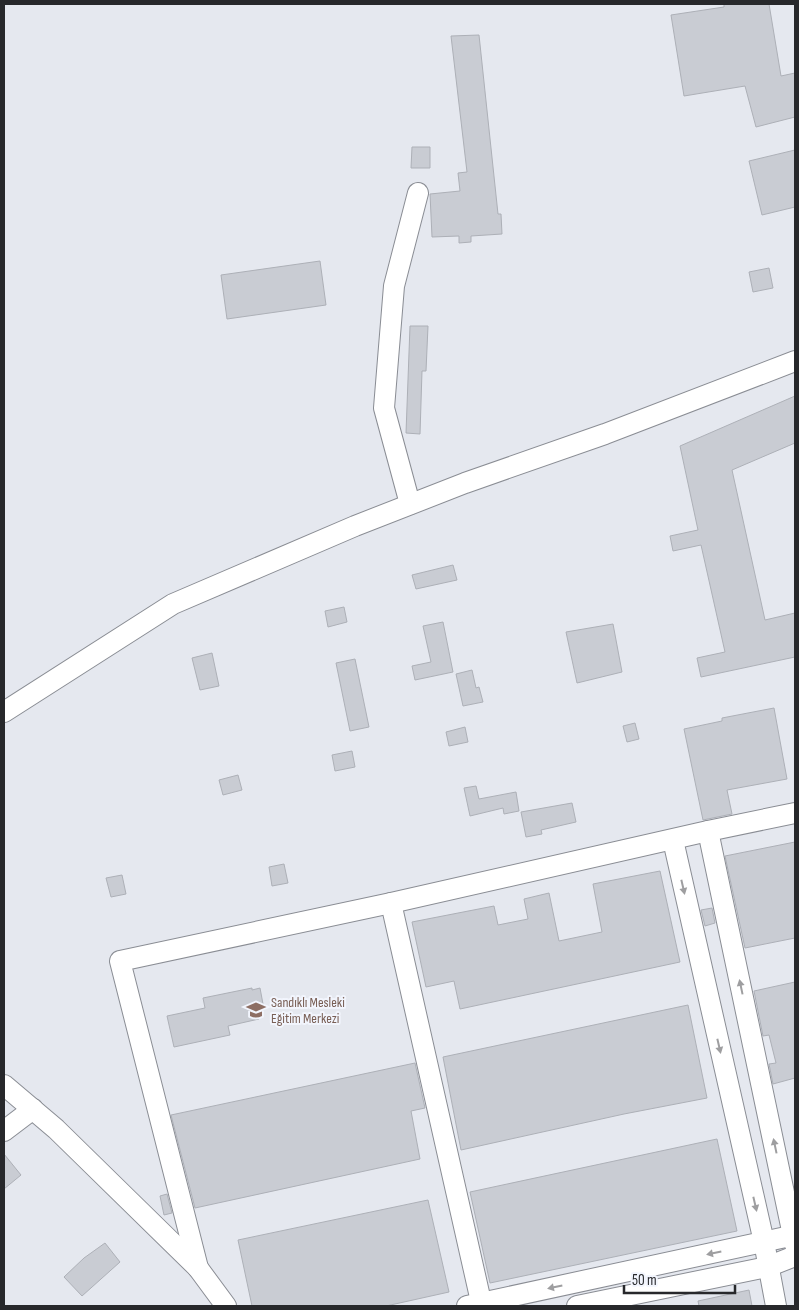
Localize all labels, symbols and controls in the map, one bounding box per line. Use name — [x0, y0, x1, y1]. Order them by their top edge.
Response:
one-way arrow — [679, 880, 687, 895]
one-way arrow — [737, 979, 745, 994]
place label: Sandıklı Mesleki Eğitim Merkezi — [271, 994, 345, 1027]
school or university icon: Sandıklı Mesleki Eğitim Merkezi — [245, 999, 267, 1021]
one-way arrow — [715, 1038, 723, 1053]
one-way arrow — [771, 1138, 779, 1153]
one-way arrow — [751, 1197, 759, 1212]
one-way arrow — [706, 1249, 721, 1257]
scale bar — [624, 1262, 735, 1294]
text: 50 m — [632, 1271, 657, 1290]
one-way arrow — [546, 1284, 562, 1292]

